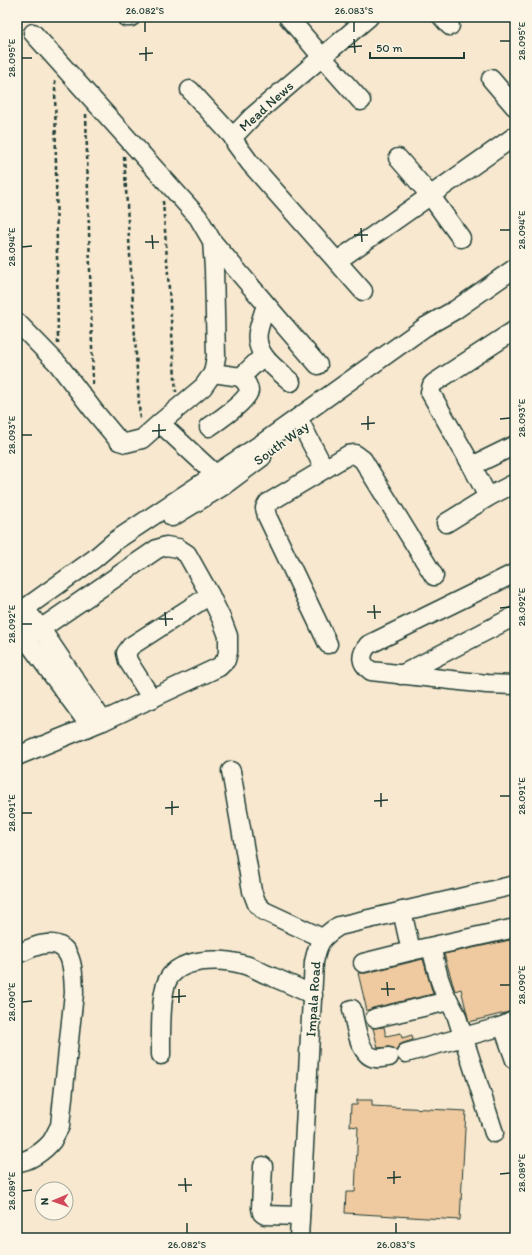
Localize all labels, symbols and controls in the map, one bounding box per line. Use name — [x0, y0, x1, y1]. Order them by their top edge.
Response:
text: 26.082°S — [126, 4, 165, 17]
text: 26.083°S — [335, 4, 374, 17]
text: 28.095°E — [515, 21, 528, 60]
scale bar — [370, 34, 464, 60]
text: 28.095°E — [5, 38, 18, 77]
text: 50 m — [376, 41, 402, 55]
street label: Mead News — [236, 77, 297, 135]
text: 28.094°E — [515, 210, 528, 250]
text: 28.094°E — [5, 227, 18, 267]
text: 28.093°E — [515, 398, 528, 437]
text: 28.093°E — [5, 415, 18, 454]
street label: South Way — [250, 417, 313, 469]
text: 28.092°E — [515, 587, 528, 626]
text: 28.092°E — [5, 604, 18, 643]
text: 28.091°E — [515, 777, 528, 815]
text: 28.091°E — [5, 794, 18, 832]
street label: Impala Road — [302, 960, 325, 1037]
text: 28.090°E — [515, 965, 528, 1005]
text: 28.090°E — [5, 982, 18, 1022]
text: 28.089°E — [515, 1153, 528, 1192]
text: 28.089°E — [5, 1171, 18, 1210]
north arrow — [34, 1181, 74, 1221]
text: N — [38, 1197, 51, 1205]
text: 26.082°S — [168, 1238, 207, 1251]
text: 26.083°S — [377, 1238, 416, 1251]

